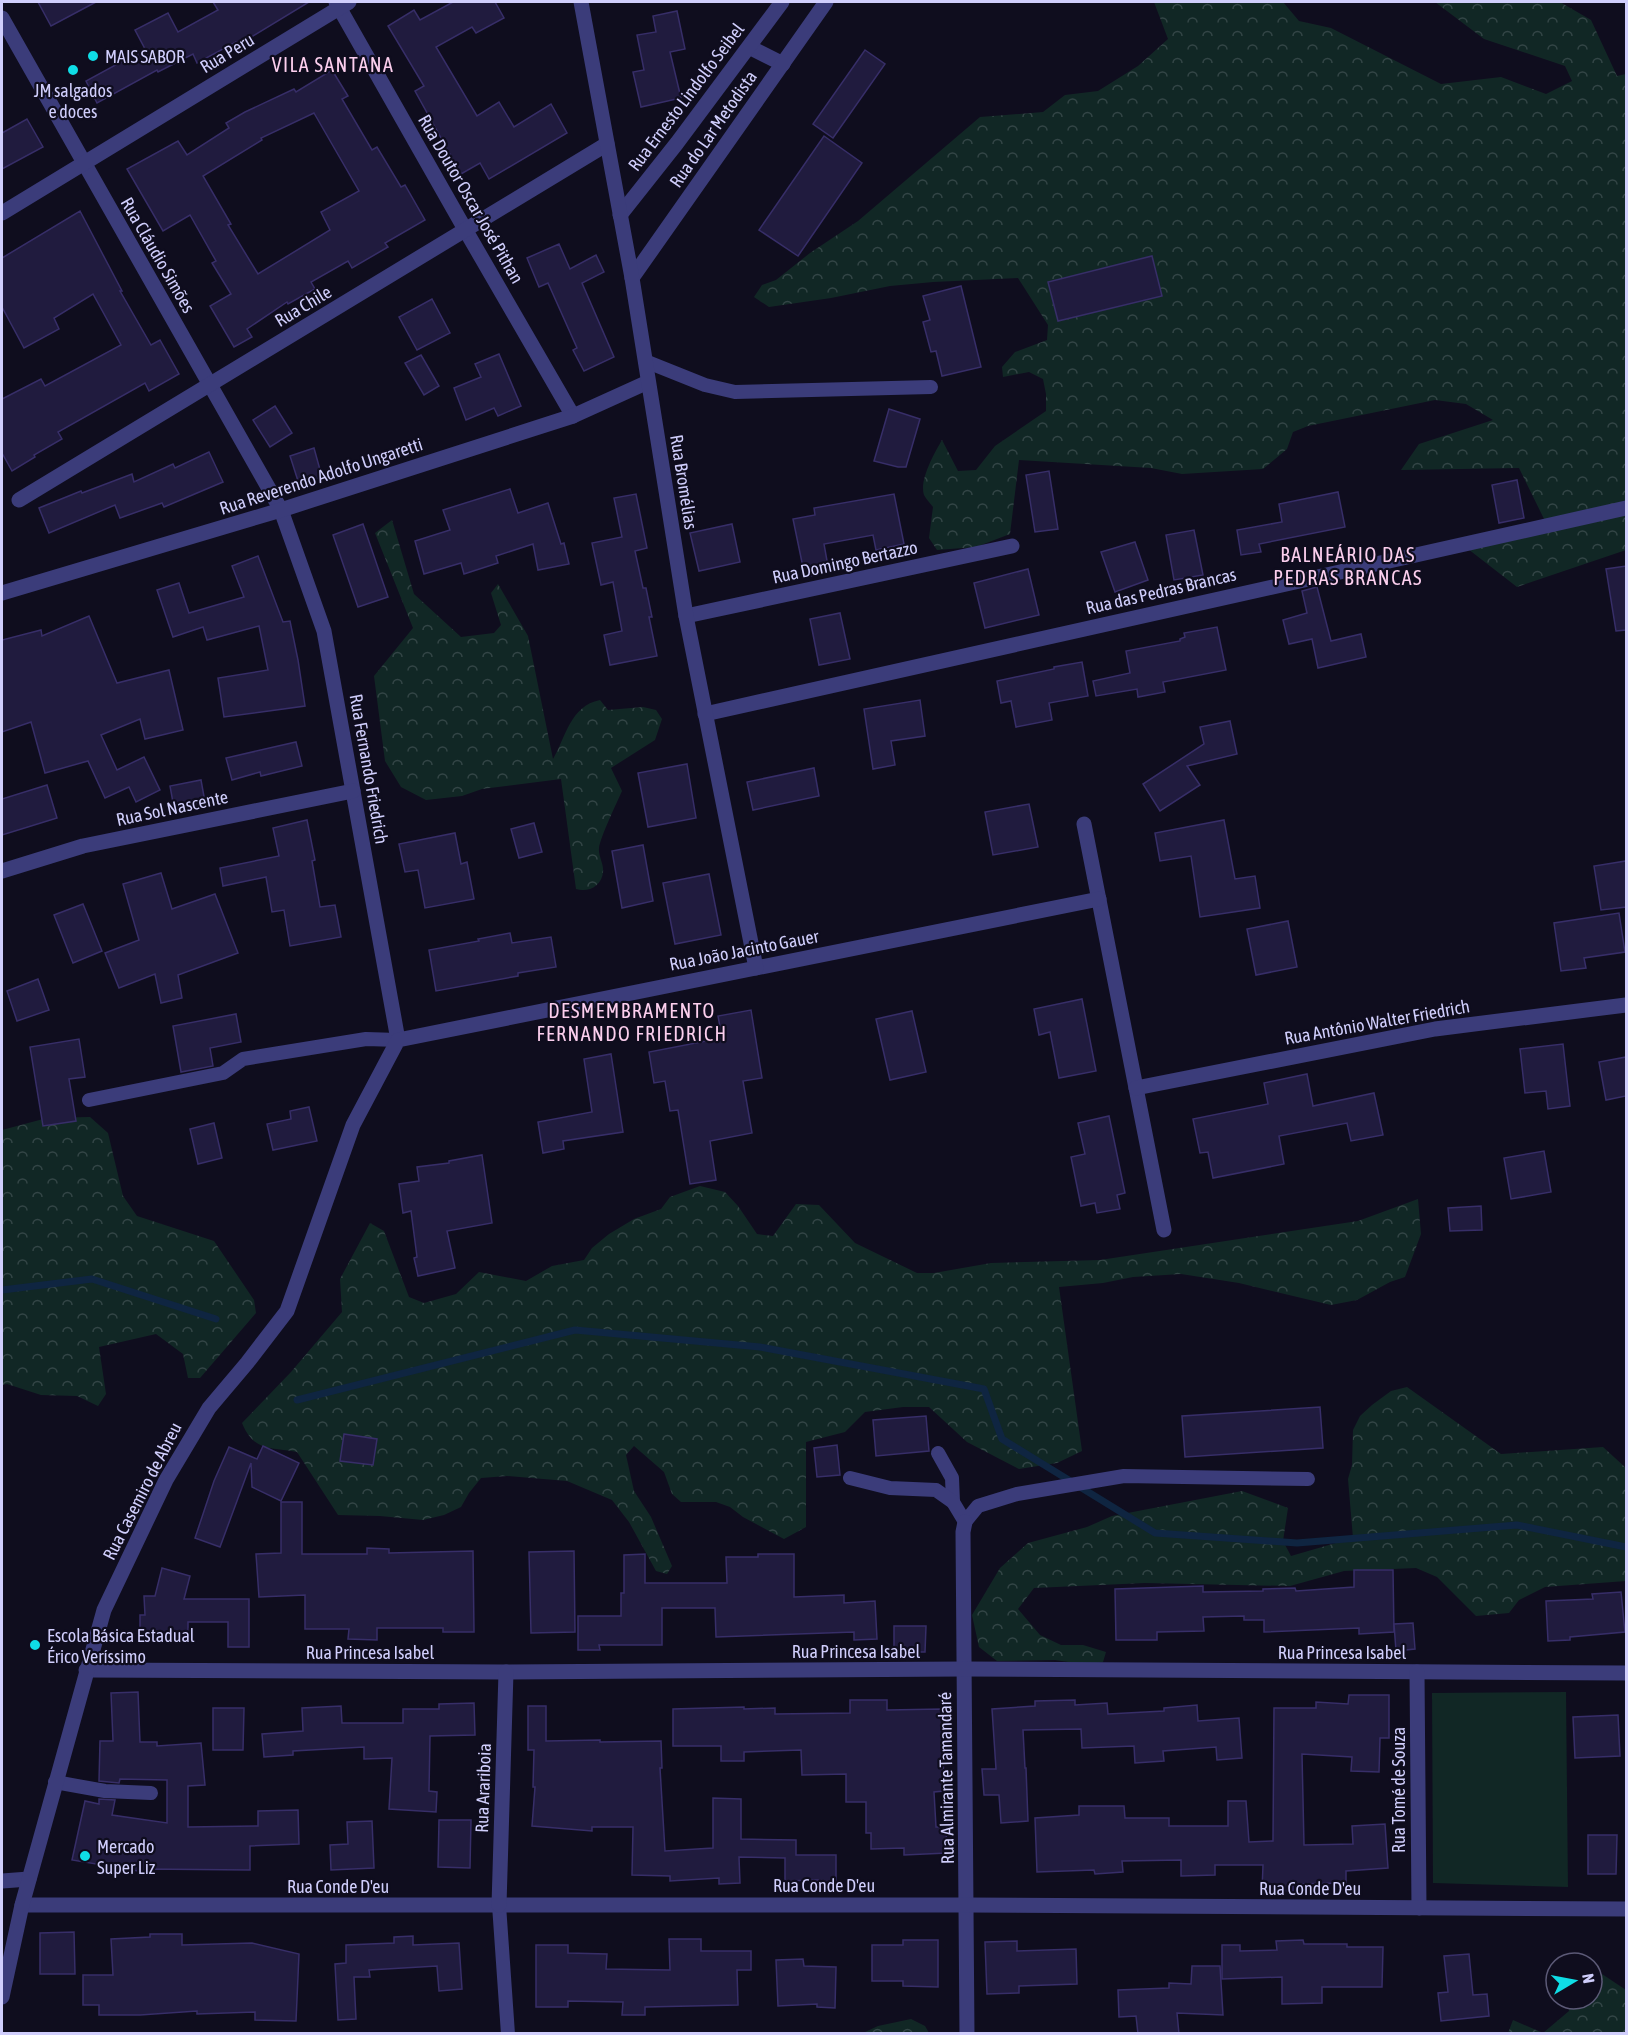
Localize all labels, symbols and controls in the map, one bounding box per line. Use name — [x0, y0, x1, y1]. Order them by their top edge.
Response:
street label: Rua Ernesto Lindolfo Seibel — [624, 19, 749, 175]
street label: Rua Peru — [196, 29, 258, 77]
place label: MAIS SABOR — [105, 46, 185, 67]
marker: MAIS SABOR — [86, 49, 100, 63]
district label: VILA SANTANA — [272, 53, 394, 76]
marker: JM salgados e doces — [66, 63, 80, 77]
street label: Rua do Lar Metodista — [665, 67, 761, 191]
place label: JM salgados e doces — [34, 80, 112, 122]
street label: Rua Doutor Oscar José Pithan — [414, 111, 528, 287]
street label: Rua Cláudio Simões — [116, 194, 200, 316]
street label: Rua Chile — [271, 281, 335, 331]
street label: Rua Reverendo Adolfo Ungaretti — [217, 433, 425, 519]
street label: Rua Bromélias — [666, 433, 702, 531]
street label: Rua Domingo Bertazzo — [771, 536, 919, 588]
district label: BALNEÁRIO DAS PEDRAS BRANCAS — [1273, 543, 1423, 589]
street label: Rua das Pedras Brancas — [1084, 563, 1238, 619]
street label: Rua Fernando Friedrich — [345, 692, 393, 846]
street label: Rua Sol Nascente — [114, 786, 230, 830]
street label: Rua João Jacinto Gauer — [668, 925, 821, 975]
street label: Rua Antônio Walter Friedrich — [1283, 995, 1471, 1049]
district label: DESMEMBRAMENTO FERNANDO FRIEDRICH — [536, 999, 728, 1045]
street label: Rua Casemiro de Abreu — [98, 1419, 186, 1563]
place label: Escola Básica Estadual Érico Veríssimo — [47, 1625, 195, 1667]
marker: Escola Básica Estadual Érico Veríssimo — [28, 1638, 42, 1652]
street label: Rua Princesa Isabel — [792, 1641, 920, 1662]
street label: Rua Princesa Isabel — [306, 1642, 434, 1663]
street label: Rua Princesa Isabel — [1278, 1642, 1406, 1663]
street label: Rua Almirante Tamandaré — [934, 1692, 958, 1864]
street label: Rua Tomé de Souza — [1388, 1727, 1409, 1853]
street label: Rua Arariboia — [471, 1743, 495, 1833]
place label: Mercado Super Liz — [97, 1836, 156, 1878]
marker: Mercado Super Liz — [78, 1849, 92, 1863]
street label: Rua Conde D'eu — [773, 1875, 875, 1896]
street label: Rua Conde D'eu — [287, 1876, 389, 1897]
street label: Rua Conde D'eu — [1259, 1878, 1361, 1899]
north arrow — [1544, 1951, 1604, 2011]
text: N — [1579, 1972, 1598, 1985]

